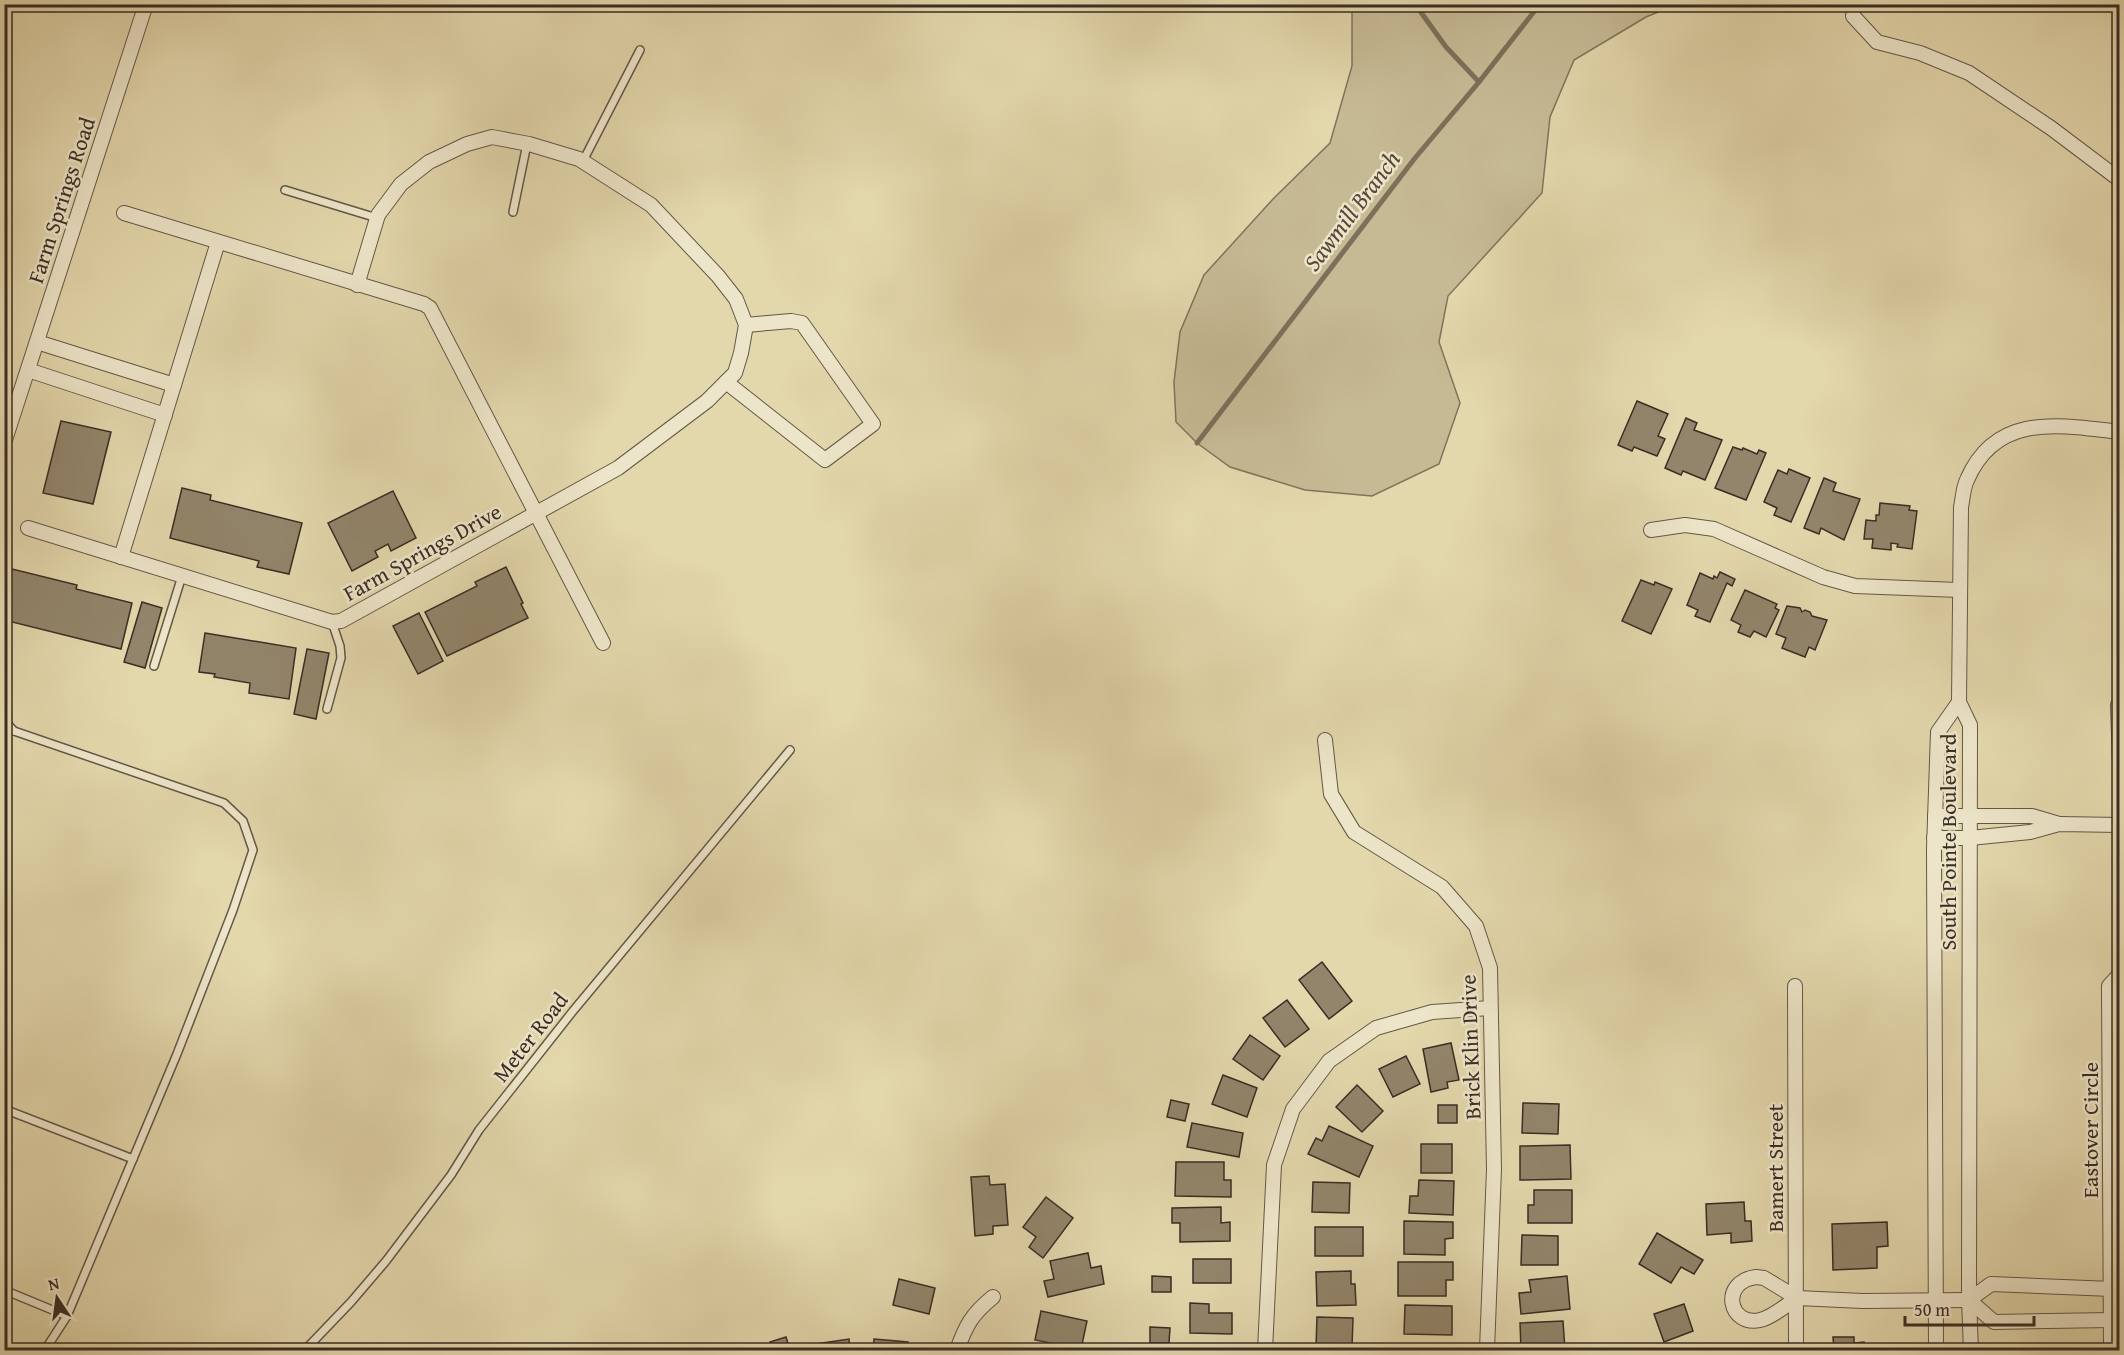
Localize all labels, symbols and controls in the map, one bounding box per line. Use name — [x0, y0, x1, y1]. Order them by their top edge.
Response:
street label: Farm Springs Road — [19, 113, 103, 287]
water label: Sawmill Branch — [1295, 143, 1408, 278]
street label: Farm Springs Drive — [337, 495, 507, 609]
street label: South Pointe Boulevard — [1932, 733, 1964, 950]
street label: Brick Klin Drive — [1451, 974, 1489, 1120]
street label: Meter Road — [485, 985, 576, 1089]
street label: Eastover Circle — [2074, 1062, 2106, 1198]
street label: Bamert Street — [1759, 1104, 1791, 1232]
north arrow — [27, 1268, 87, 1328]
text: N — [46, 1270, 62, 1296]
scale bar — [1905, 1289, 2034, 1327]
text: 50 m — [1914, 1296, 1950, 1323]

